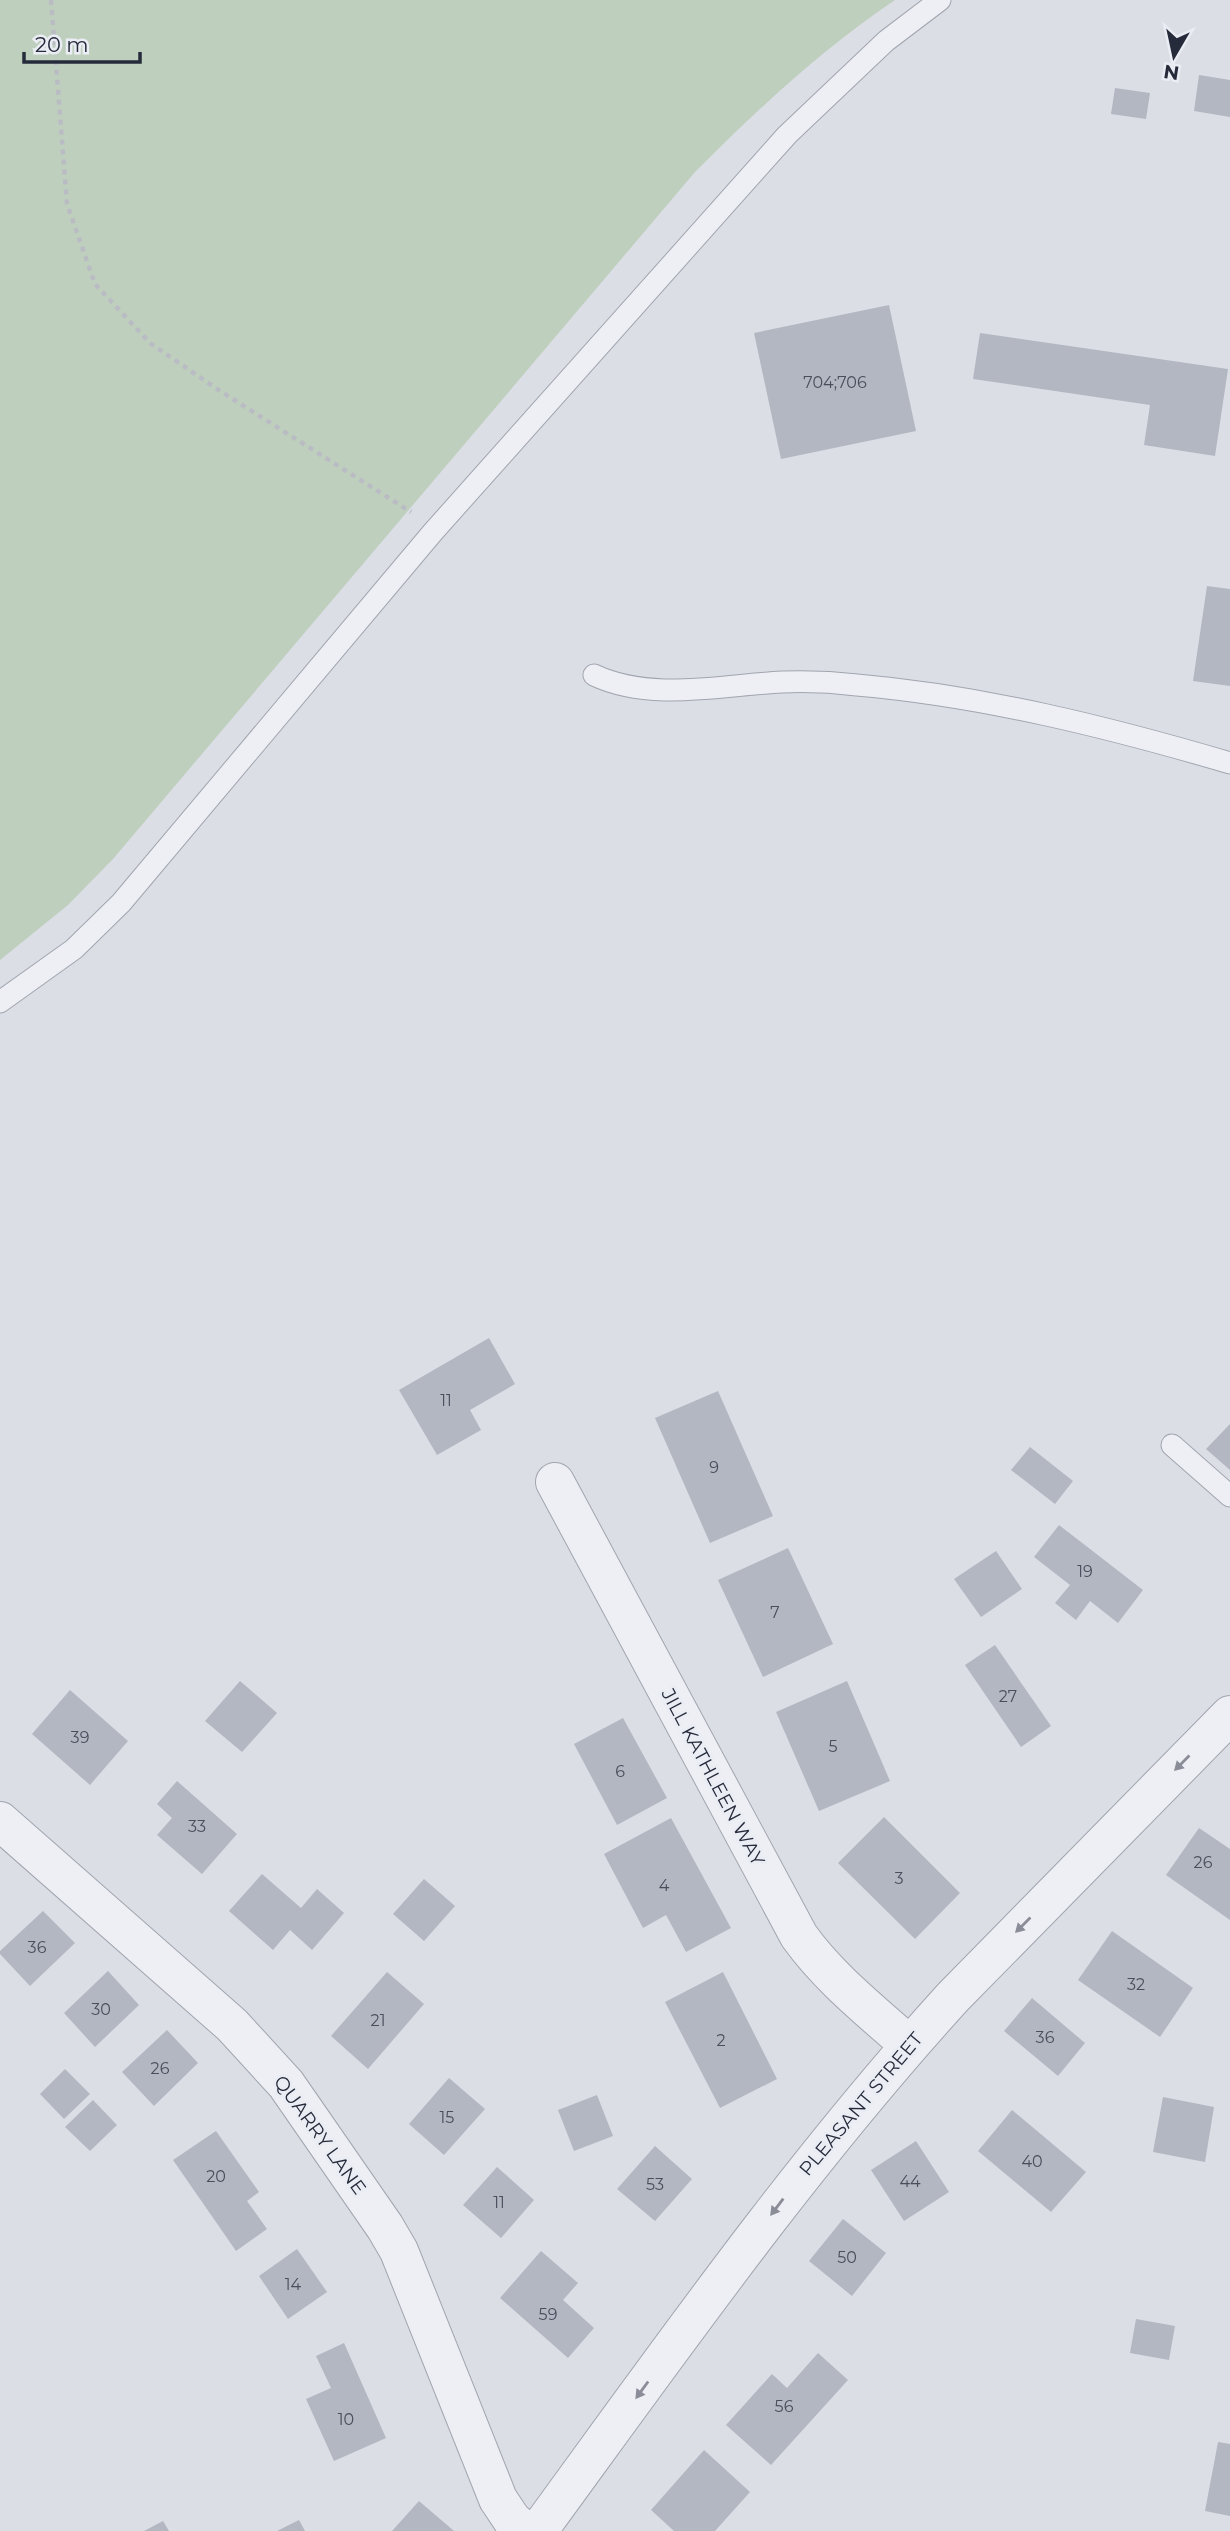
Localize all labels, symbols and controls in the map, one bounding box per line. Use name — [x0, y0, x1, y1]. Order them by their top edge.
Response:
scale bar — [24, 21, 140, 65]
north arrow — [1139, 21, 1209, 91]
text: 20 m — [35, 32, 89, 57]
text: N — [1162, 60, 1181, 85]
house number: 704;706 — [803, 373, 867, 392]
house number: 11 — [440, 1391, 452, 1410]
house number: 9 — [709, 1458, 719, 1477]
house number: 19 — [1077, 1562, 1093, 1581]
house number: 7 — [770, 1603, 780, 1622]
street label: JILL KATHLEEN WAY — [656, 1684, 770, 1870]
house number: 27 — [999, 1687, 1017, 1706]
house number: 39 — [71, 1728, 89, 1747]
house number: 5 — [828, 1737, 838, 1756]
one-way arrow — [1175, 1754, 1191, 1771]
house number: 6 — [615, 1762, 625, 1781]
house number: 33 — [188, 1817, 206, 1836]
house number: 26 — [1194, 1853, 1213, 1872]
house number: 3 — [894, 1869, 904, 1888]
house number: 4 — [659, 1876, 670, 1895]
one-way arrow — [1014, 1917, 1031, 1934]
house number: 36 — [28, 1938, 47, 1957]
house number: 32 — [1127, 1975, 1145, 1994]
house number: 30 — [91, 2000, 111, 2019]
house number: 21 — [371, 2011, 385, 2030]
street label: PLEASANT STREET — [794, 2028, 928, 2180]
house number: 36 — [1036, 2028, 1055, 2047]
house number: 2 — [716, 2031, 726, 2050]
house number: 26 — [151, 2059, 170, 2078]
street label: QUARRY LANE — [269, 2071, 371, 2199]
house number: 15 — [440, 2108, 454, 2127]
house number: 40 — [1021, 2152, 1043, 2171]
house number: 20 — [206, 2167, 226, 2186]
house number: 44 — [899, 2172, 921, 2191]
house number: 53 — [646, 2175, 664, 2194]
house number: 11 — [493, 2193, 505, 2212]
one-way arrow — [769, 2198, 784, 2216]
house number: 50 — [837, 2248, 857, 2267]
house number: 14 — [285, 2275, 302, 2294]
house number: 59 — [539, 2305, 557, 2324]
one-way arrow — [634, 2381, 649, 2399]
house number: 56 — [775, 2397, 794, 2416]
house number: 10 — [338, 2410, 354, 2429]

